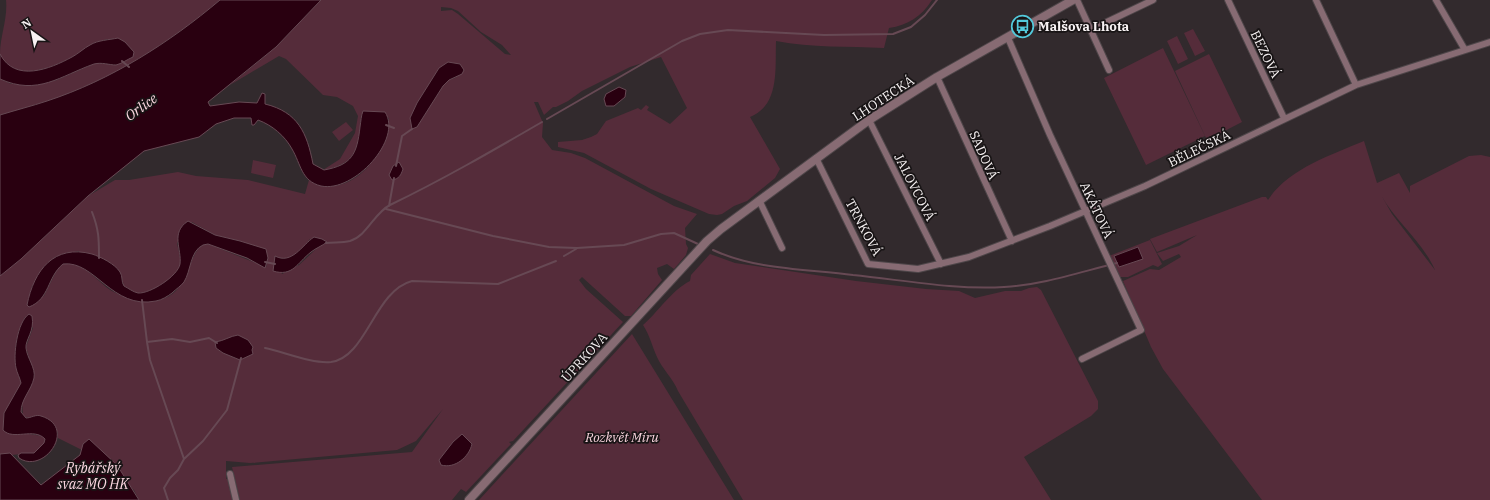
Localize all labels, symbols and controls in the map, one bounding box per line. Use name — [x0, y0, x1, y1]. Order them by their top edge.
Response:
north arrow — [12, 12, 52, 52]
bus stop icon: Malšova Lhota — [1009, 13, 1035, 39]
text: N — [19, 15, 34, 32]
place label: Malšova Lhota — [1038, 18, 1130, 35]
street label: BEZOVÁ — [1247, 28, 1284, 81]
street label: LHOTECKÁ — [849, 72, 918, 125]
water label: Orlice — [121, 89, 161, 125]
street label: BĚLEČSKÁ — [1165, 126, 1233, 171]
street label: SADOVÁ — [965, 128, 1002, 182]
street label: JALOVCOVÁ — [890, 151, 939, 224]
street label: AKÁTOVÁ — [1076, 179, 1117, 241]
street label: TRNKOVÁ — [841, 196, 886, 259]
street label: ÚPRKOVA — [558, 329, 611, 386]
park label: Rozkvět Míru — [584, 429, 659, 446]
water label: Rybářský svaz MO HK — [57, 459, 130, 493]

